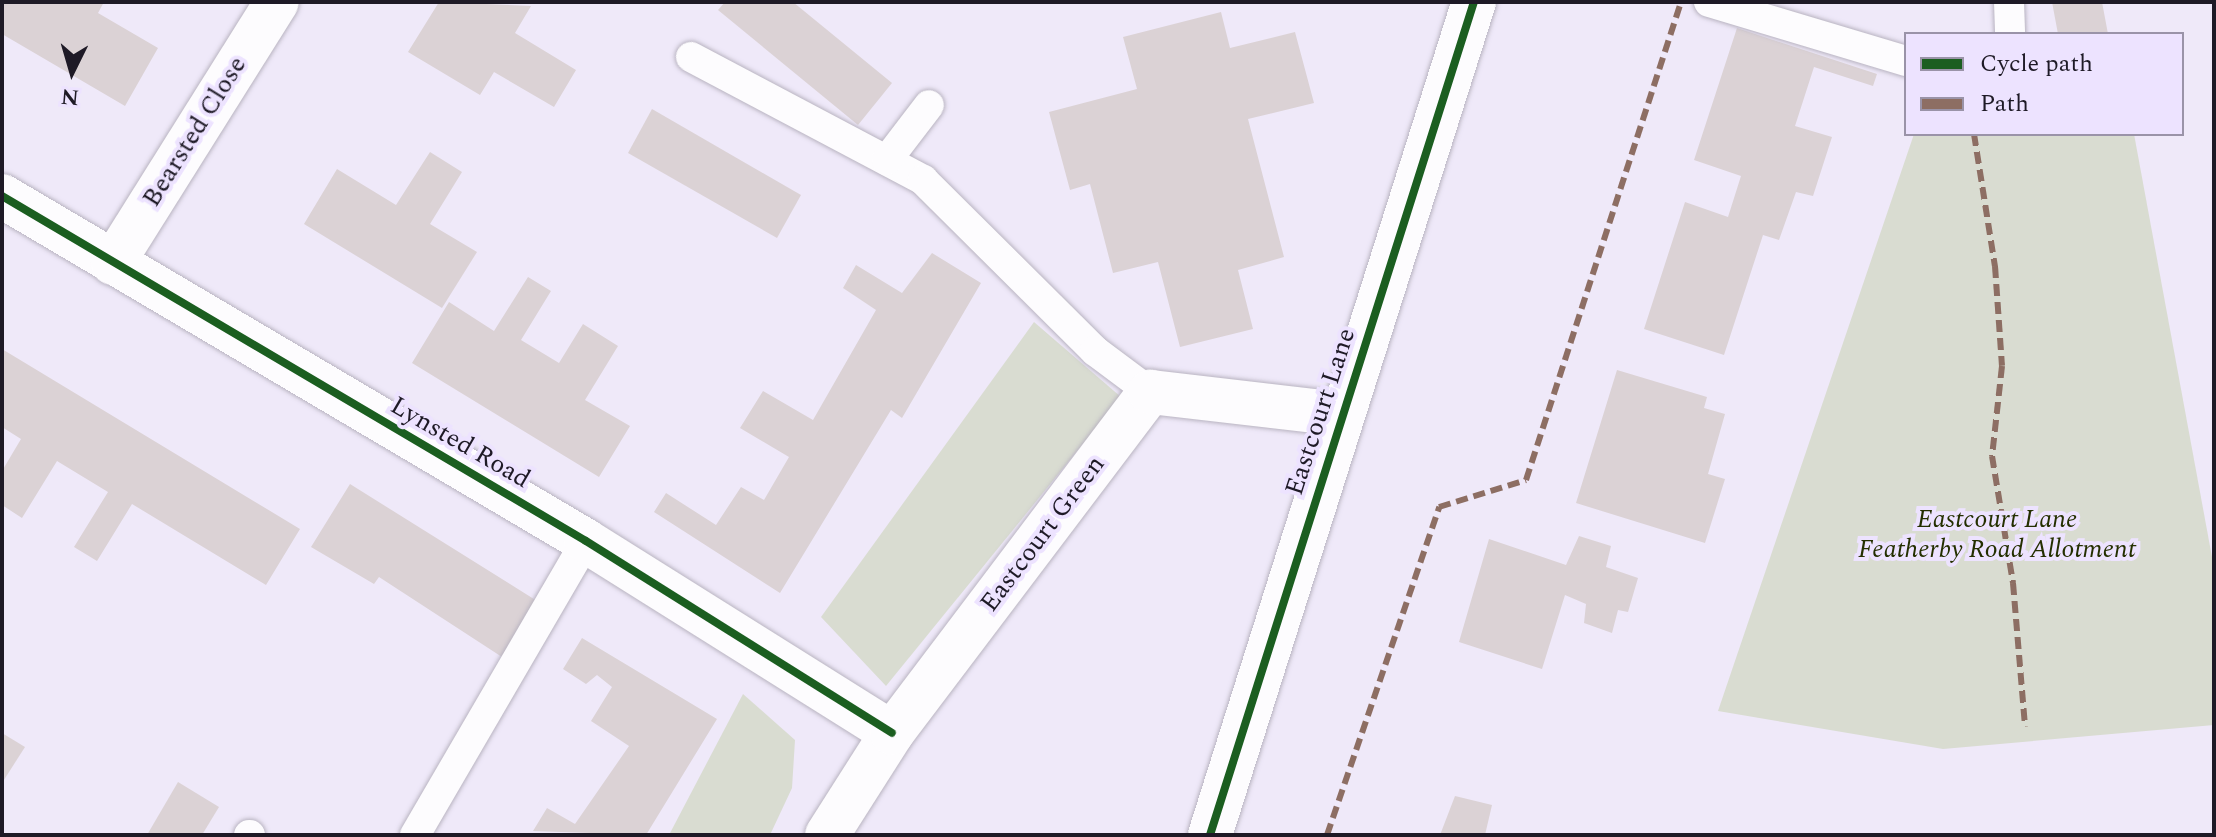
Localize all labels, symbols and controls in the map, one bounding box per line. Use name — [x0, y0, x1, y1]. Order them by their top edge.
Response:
north arrow — [32, 32, 112, 112]
legend — [1904, 32, 2184, 136]
text: Cycle path — [1980, 46, 2093, 82]
street label: Bearsted Close — [136, 51, 254, 213]
text: N — [59, 79, 80, 114]
text: Path — [1980, 86, 2029, 122]
street label: Eastcourt Lane — [1279, 325, 1363, 499]
street label: Lynsted Road — [385, 390, 535, 496]
street label: Eastcourt Green — [974, 450, 1112, 618]
park label: Eastcourt Lane Featherby Road Allotment — [1858, 504, 2136, 566]

